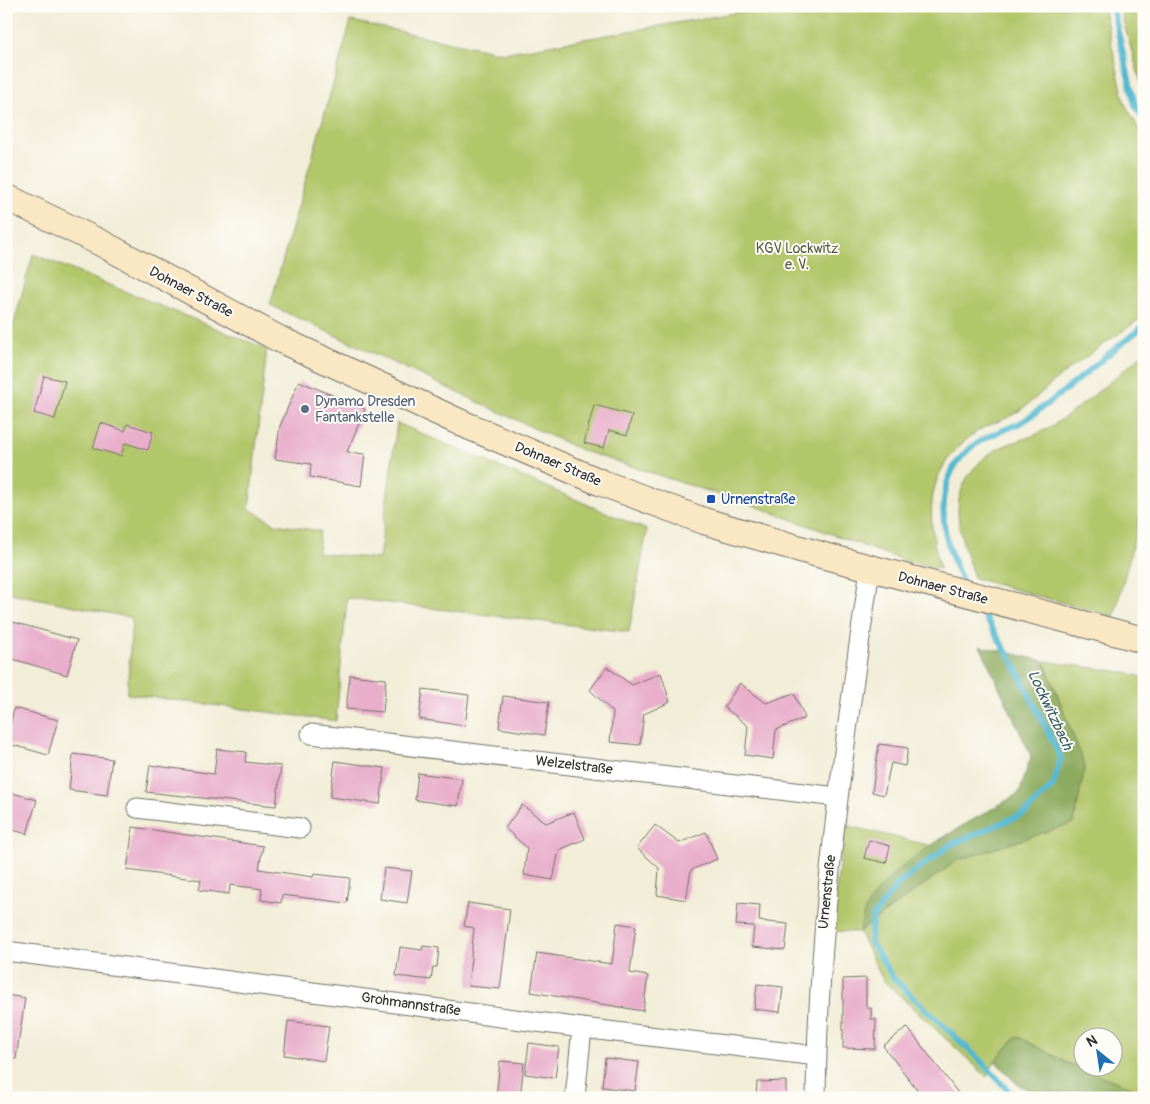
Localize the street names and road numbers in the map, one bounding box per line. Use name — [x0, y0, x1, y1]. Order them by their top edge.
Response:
street label: Dohnaer Straße — [146, 263, 236, 321]
street label: Dohnaer Straße — [512, 438, 604, 490]
street label: Dohnaer Straße — [896, 568, 990, 608]
street label: Welzelstraße — [534, 752, 614, 778]
street label: Urnenstraße — [815, 854, 839, 930]
street label: Grohmannstraße — [360, 989, 462, 1019]

